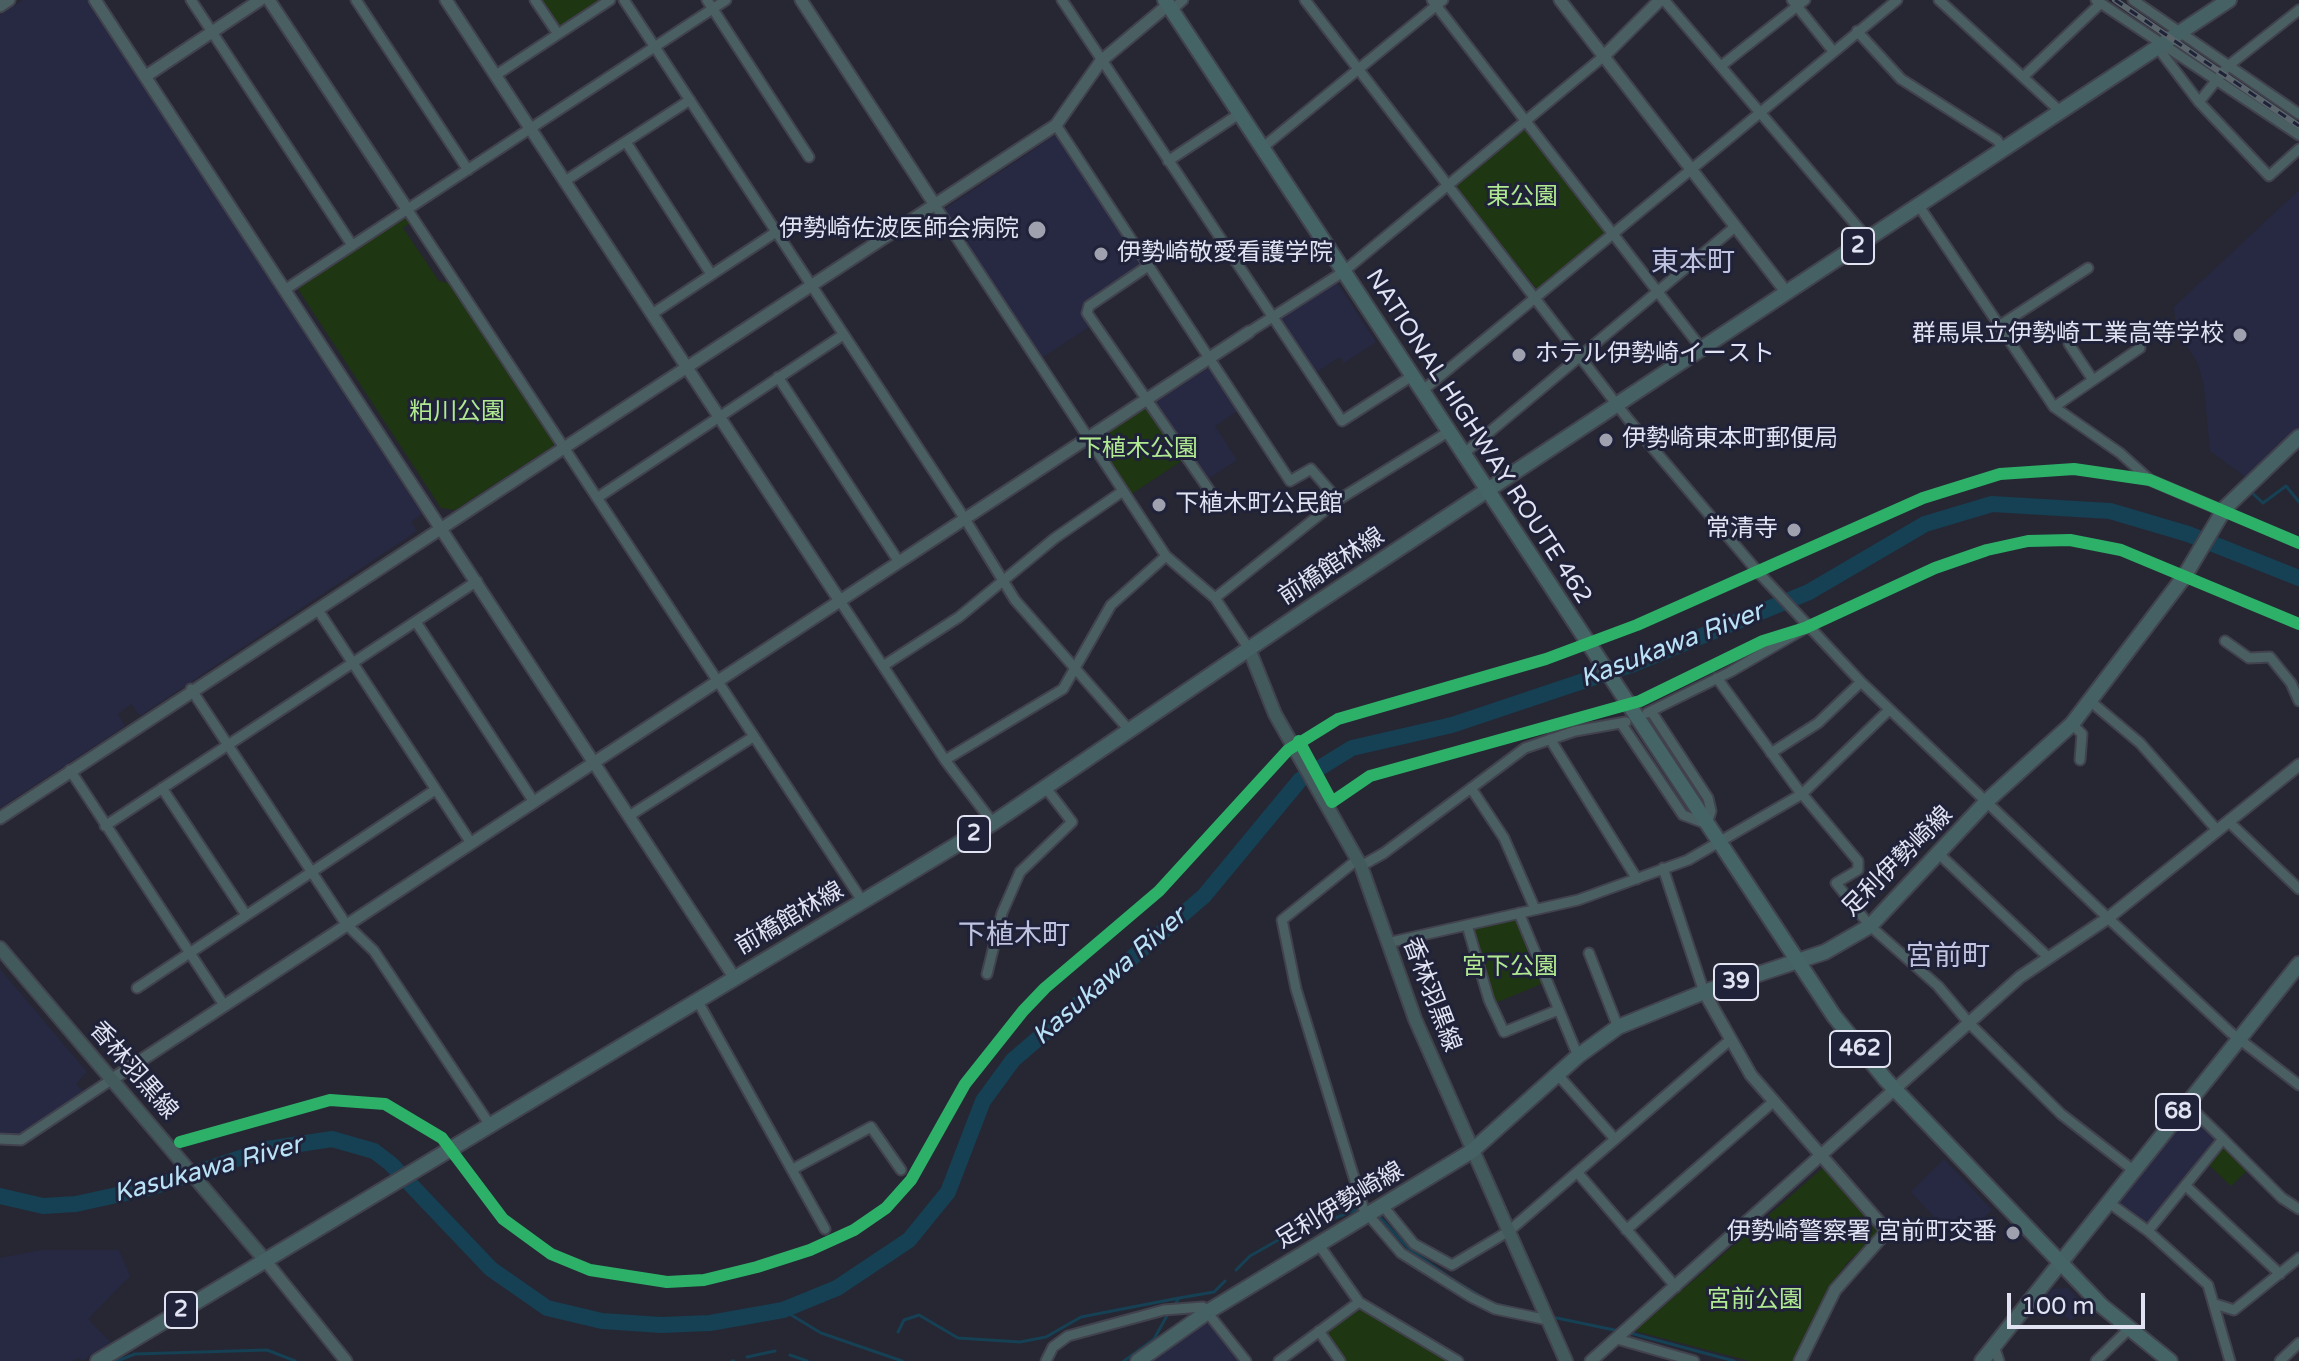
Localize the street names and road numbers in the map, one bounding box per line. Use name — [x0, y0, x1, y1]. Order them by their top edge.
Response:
road number: 2 — [1842, 228, 1874, 264]
street label: NATIONAL HIGHWAY ROUTE 462 — [1359, 264, 1597, 610]
street label: 前橋館林線 — [1274, 522, 1390, 612]
street label: 足利伊勢崎線 — [1837, 801, 1959, 923]
road number: 2 — [958, 816, 990, 852]
street label: 前橋館林線 — [731, 877, 849, 961]
street label: 香林羽黒線 — [1396, 934, 1466, 1056]
road number: 39 — [1714, 964, 1758, 1000]
street label: 香林羽黒線 — [83, 1016, 183, 1126]
road number: 462 — [1830, 1031, 1890, 1067]
road number: 68 — [2156, 1094, 2200, 1130]
street label: 足利伊勢崎線 — [1271, 1157, 1409, 1255]
road number: 2 — [165, 1292, 197, 1328]

